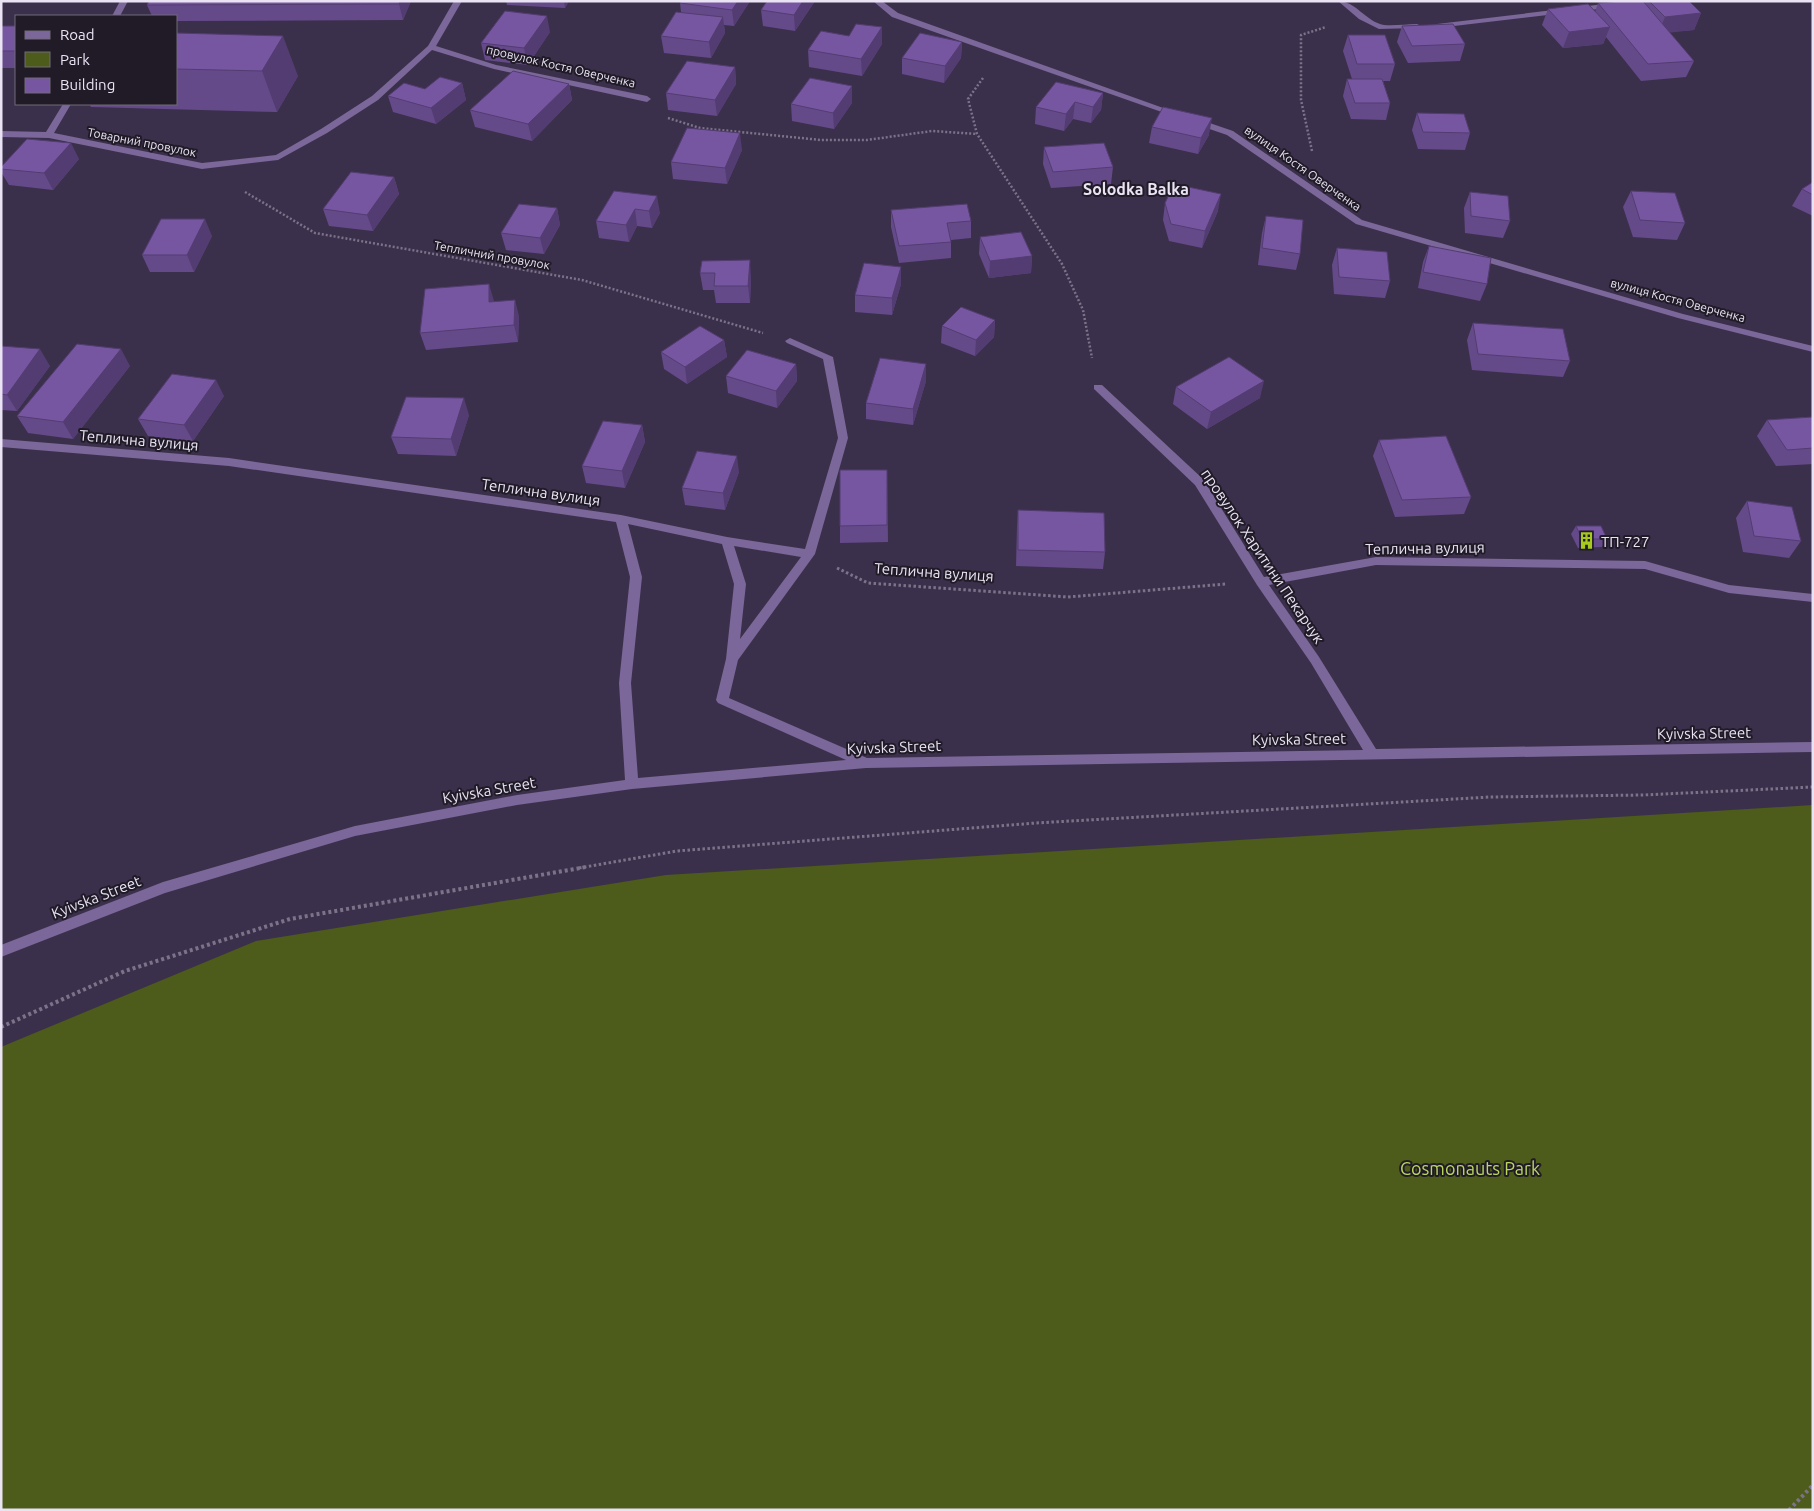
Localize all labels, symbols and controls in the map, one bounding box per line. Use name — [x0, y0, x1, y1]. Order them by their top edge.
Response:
legend — [15, 15, 178, 105]
text: Road — [60, 26, 95, 43]
street label: провулок Костя Оверченка — [485, 43, 637, 89]
text: Park — [60, 51, 90, 68]
text: Building — [60, 76, 115, 93]
street label: вулиця Костя Оверченка — [1242, 123, 1364, 213]
street label: Товарний провулок — [87, 125, 197, 159]
district label: Solodka Balka — [1083, 180, 1189, 198]
street label: Тепличний провулок — [433, 238, 551, 272]
street label: вулиця Костя Оверченка — [1609, 276, 1747, 324]
street label: Теплична вулиця — [79, 426, 199, 454]
street label: провулок Харитини Пекарчук — [1198, 465, 1328, 647]
street label: Теплична вулиця — [481, 475, 601, 509]
building icon: ТП-727 — [1577, 531, 1597, 551]
place label: ТП-727 — [1601, 533, 1649, 550]
street label: Теплична вулиця — [1365, 538, 1485, 558]
street label: Теплична вулиця — [874, 559, 994, 585]
street label: Kyivska Street — [1657, 724, 1751, 742]
street label: Kyivska Street — [1252, 730, 1346, 748]
street label: Kyivska Street — [847, 737, 942, 757]
street label: Kyivska Street — [441, 773, 537, 807]
street label: Kyivska Street — [49, 872, 143, 922]
park label: Cosmonauts Park — [1400, 1158, 1540, 1178]

